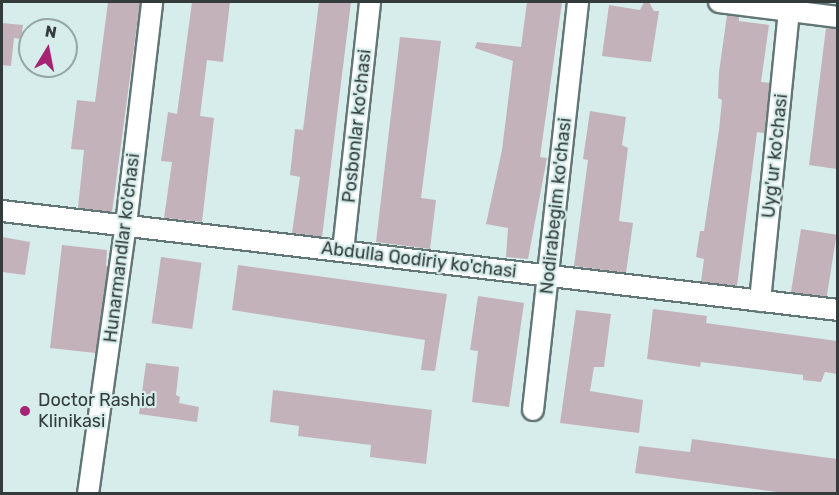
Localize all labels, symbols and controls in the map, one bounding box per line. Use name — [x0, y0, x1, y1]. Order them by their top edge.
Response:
north arrow — [18, 18, 78, 78]
text: N — [44, 21, 58, 42]
street label: Posbonlar ko'chasi — [338, 48, 376, 204]
street label: Uyg'ur ko'chasi — [758, 93, 792, 219]
street label: Nodirabegim ko'chasi — [536, 117, 576, 295]
street label: Hunarmandlar ko'chasi — [100, 152, 144, 344]
street label: Abdulla Qodiriy ko'chasi — [320, 237, 518, 283]
place label: Doctor Rashid Klinikasi — [38, 390, 156, 432]
marker: Doctor Rashid Klinikasi — [16, 402, 34, 420]

